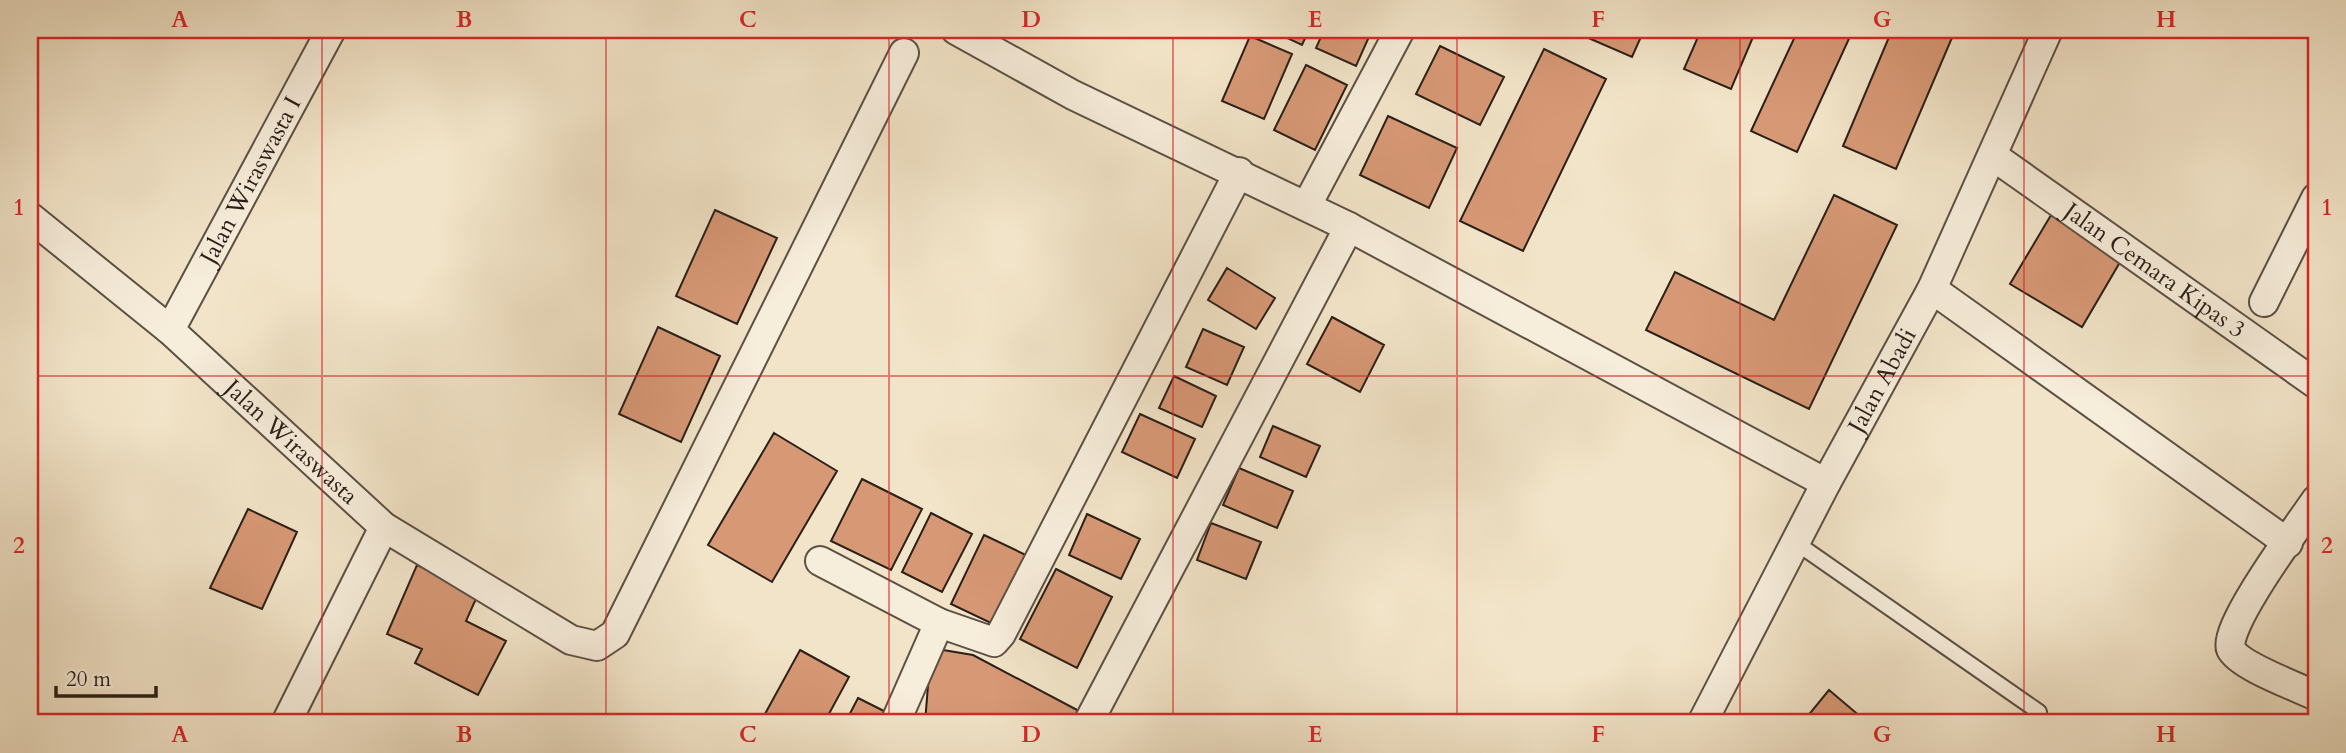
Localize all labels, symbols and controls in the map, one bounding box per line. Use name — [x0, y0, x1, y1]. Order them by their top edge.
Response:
text: A — [171, 4, 189, 35]
text: B — [456, 4, 472, 35]
text: C — [739, 4, 757, 35]
text: D — [1021, 4, 1041, 35]
text: E — [1308, 4, 1322, 35]
text: F — [1591, 4, 1605, 35]
text: G — [1873, 4, 1892, 35]
text: H — [2156, 4, 2176, 35]
street label: Jalan Wiraswasta I — [191, 91, 309, 273]
text: 1 — [13, 192, 25, 223]
text: 1 — [2321, 192, 2333, 223]
street label: Jalan Cemara Kipas 3 — [2055, 193, 2252, 346]
street label: Jalan Abadi — [1839, 322, 1925, 442]
street label: Jalan Wiraswasta — [215, 370, 366, 513]
text: 2 — [13, 530, 25, 561]
text: 2 — [2321, 530, 2333, 561]
scale bar — [56, 655, 156, 699]
text: 20 m — [66, 665, 111, 694]
text: A — [171, 719, 189, 750]
text: B — [456, 719, 472, 750]
text: C — [739, 719, 757, 750]
text: D — [1021, 719, 1041, 750]
text: E — [1308, 719, 1322, 750]
text: F — [1591, 719, 1605, 750]
text: G — [1873, 719, 1892, 750]
text: H — [2156, 719, 2176, 750]

